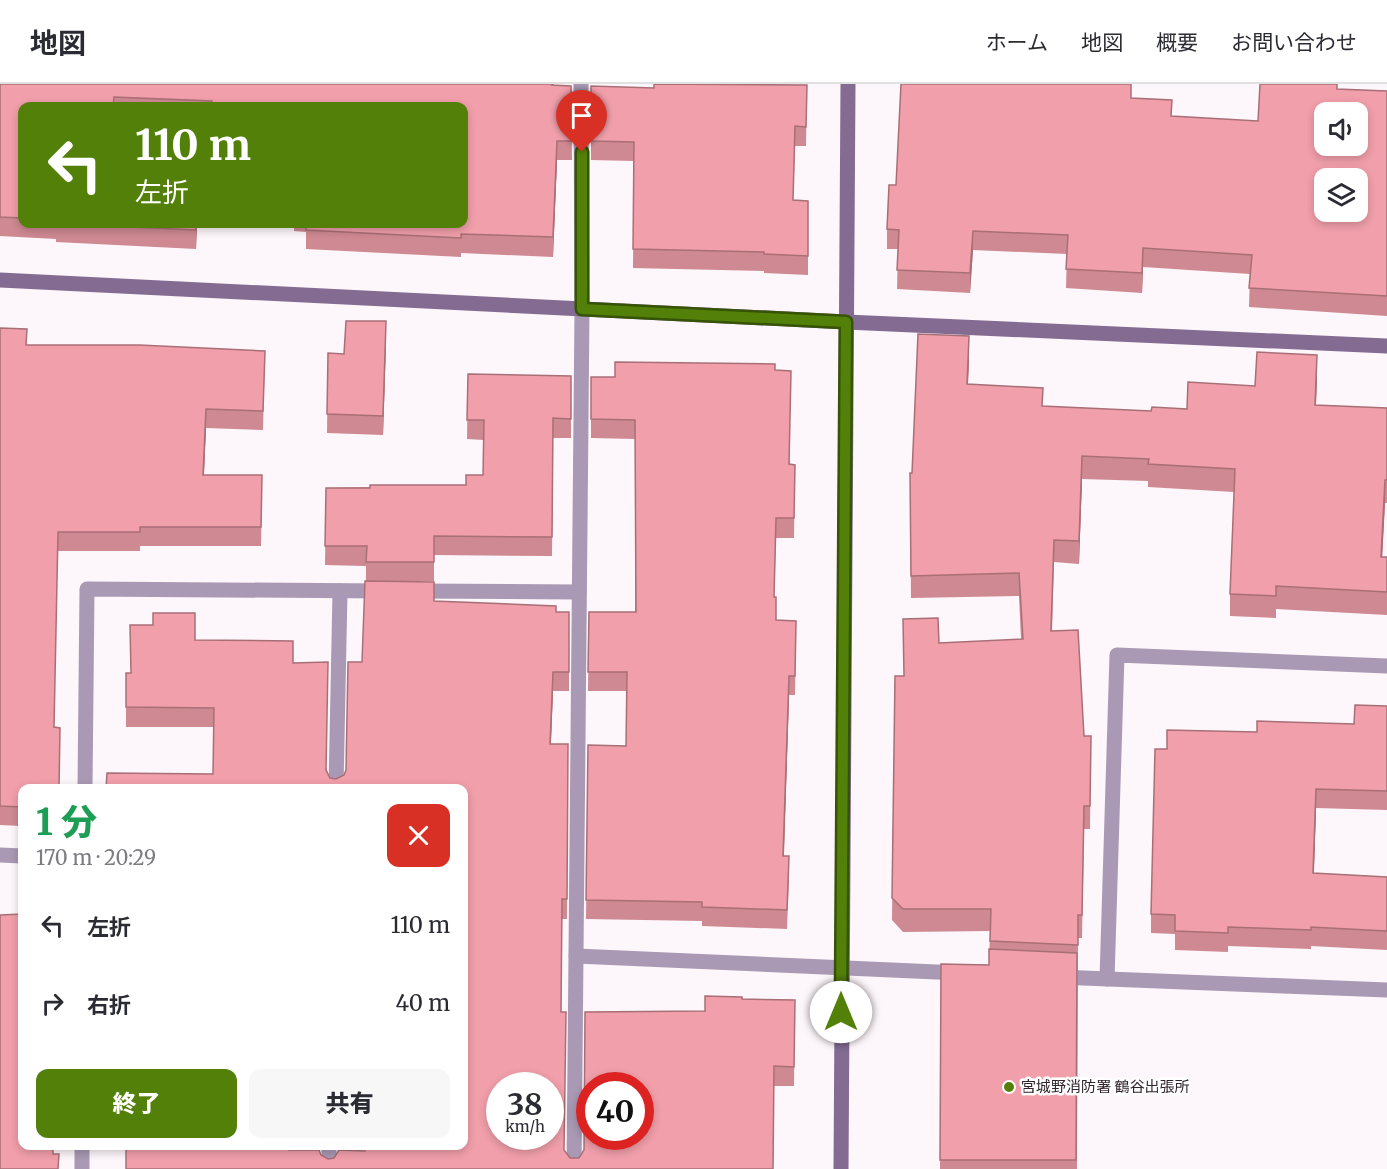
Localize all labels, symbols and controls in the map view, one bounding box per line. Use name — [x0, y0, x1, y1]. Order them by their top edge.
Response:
text: 地図 — [30, 25, 86, 61]
text: ホーム — [986, 29, 1048, 56]
text: 地図 — [1081, 29, 1123, 56]
text: 概要 — [1156, 29, 1198, 56]
text: お問い合わせ — [1231, 29, 1357, 56]
pin — [556, 90, 607, 152]
icon: arrive — [565, 99, 598, 132]
map controls — [1314, 102, 1368, 222]
button: sound — [1314, 102, 1368, 156]
text: 110 m — [135, 119, 251, 171]
icon: left — [36, 126, 114, 204]
button: layers — [1314, 168, 1368, 222]
text: 左折 — [135, 175, 189, 209]
text: 1 分 — [36, 800, 97, 845]
button: close — [387, 804, 450, 867]
text: 170 m · 20:29 — [36, 845, 156, 870]
icon: left — [36, 909, 69, 942]
text: 110 m — [391, 911, 450, 939]
text: 左折 — [87, 913, 131, 941]
position arrow — [809, 980, 873, 1044]
icon: right — [36, 987, 69, 1020]
text: 40 m — [395, 989, 450, 1017]
text: 右折 — [87, 991, 131, 1019]
button: 終了 — [36, 1069, 237, 1138]
button: 共有 — [249, 1069, 450, 1138]
speed limit sign: 40 — [576, 1072, 654, 1150]
place label: 宮城野消防署 鶴谷出張所 — [1021, 1077, 1190, 1096]
marker: 宮城野消防署 鶴谷出張所 — [1002, 1080, 1016, 1094]
text: 38 — [507, 1085, 543, 1123]
text: km/h — [505, 1117, 545, 1136]

